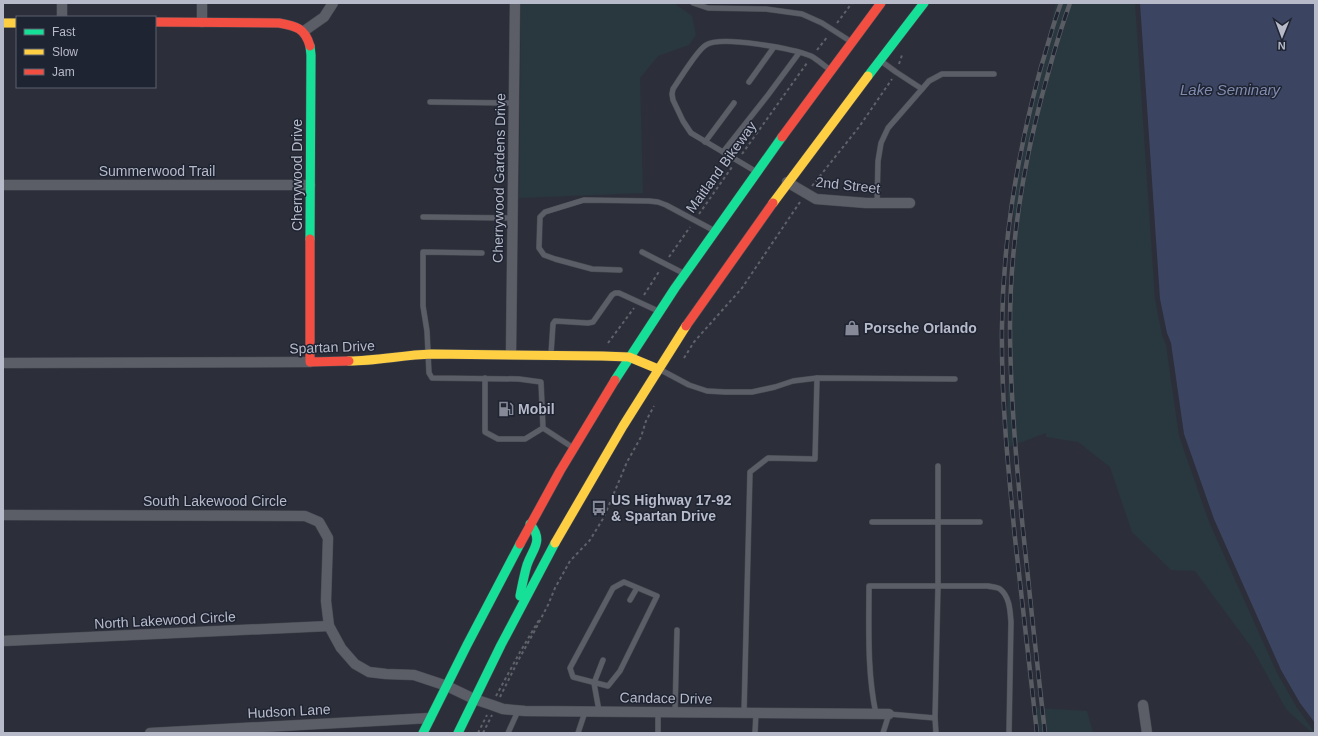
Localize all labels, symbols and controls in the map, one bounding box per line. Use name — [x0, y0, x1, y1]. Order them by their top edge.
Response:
legend — [16, 16, 156, 88]
north arrow — [1262, 16, 1302, 56]
text: Fast — [52, 25, 76, 39]
text: N — [1278, 40, 1286, 52]
text: Slow — [52, 45, 78, 59]
text: Jam — [52, 65, 75, 79]
water label: Lake Seminary — [1180, 81, 1282, 98]
street label: Cherrywood Gardens Drive — [490, 93, 508, 263]
street label: Maitland Bikeway — [683, 118, 759, 216]
street label: Cherrywood Drive — [289, 119, 305, 231]
street label: Summerwood Trail — [99, 163, 215, 179]
street label: 2nd Street — [815, 174, 881, 196]
shop icon: Porsche Orlando — [843, 319, 861, 337]
place label: Porsche Orlando — [864, 320, 977, 336]
street label: Spartan Drive — [289, 338, 375, 356]
fuel station icon: Mobil — [497, 400, 515, 418]
place label: Mobil — [518, 401, 555, 417]
place label: US Highway 17-92 & Spartan Drive — [611, 492, 732, 524]
street label: South Lakewood Circle — [143, 493, 287, 509]
bus stop icon: US Highway 17-92 & Spartan Drive — [590, 499, 608, 517]
street label: North Lakewood Circle — [94, 608, 236, 632]
street label: Candace Drive — [620, 689, 713, 707]
street label: Hudson Lane — [247, 701, 331, 721]

